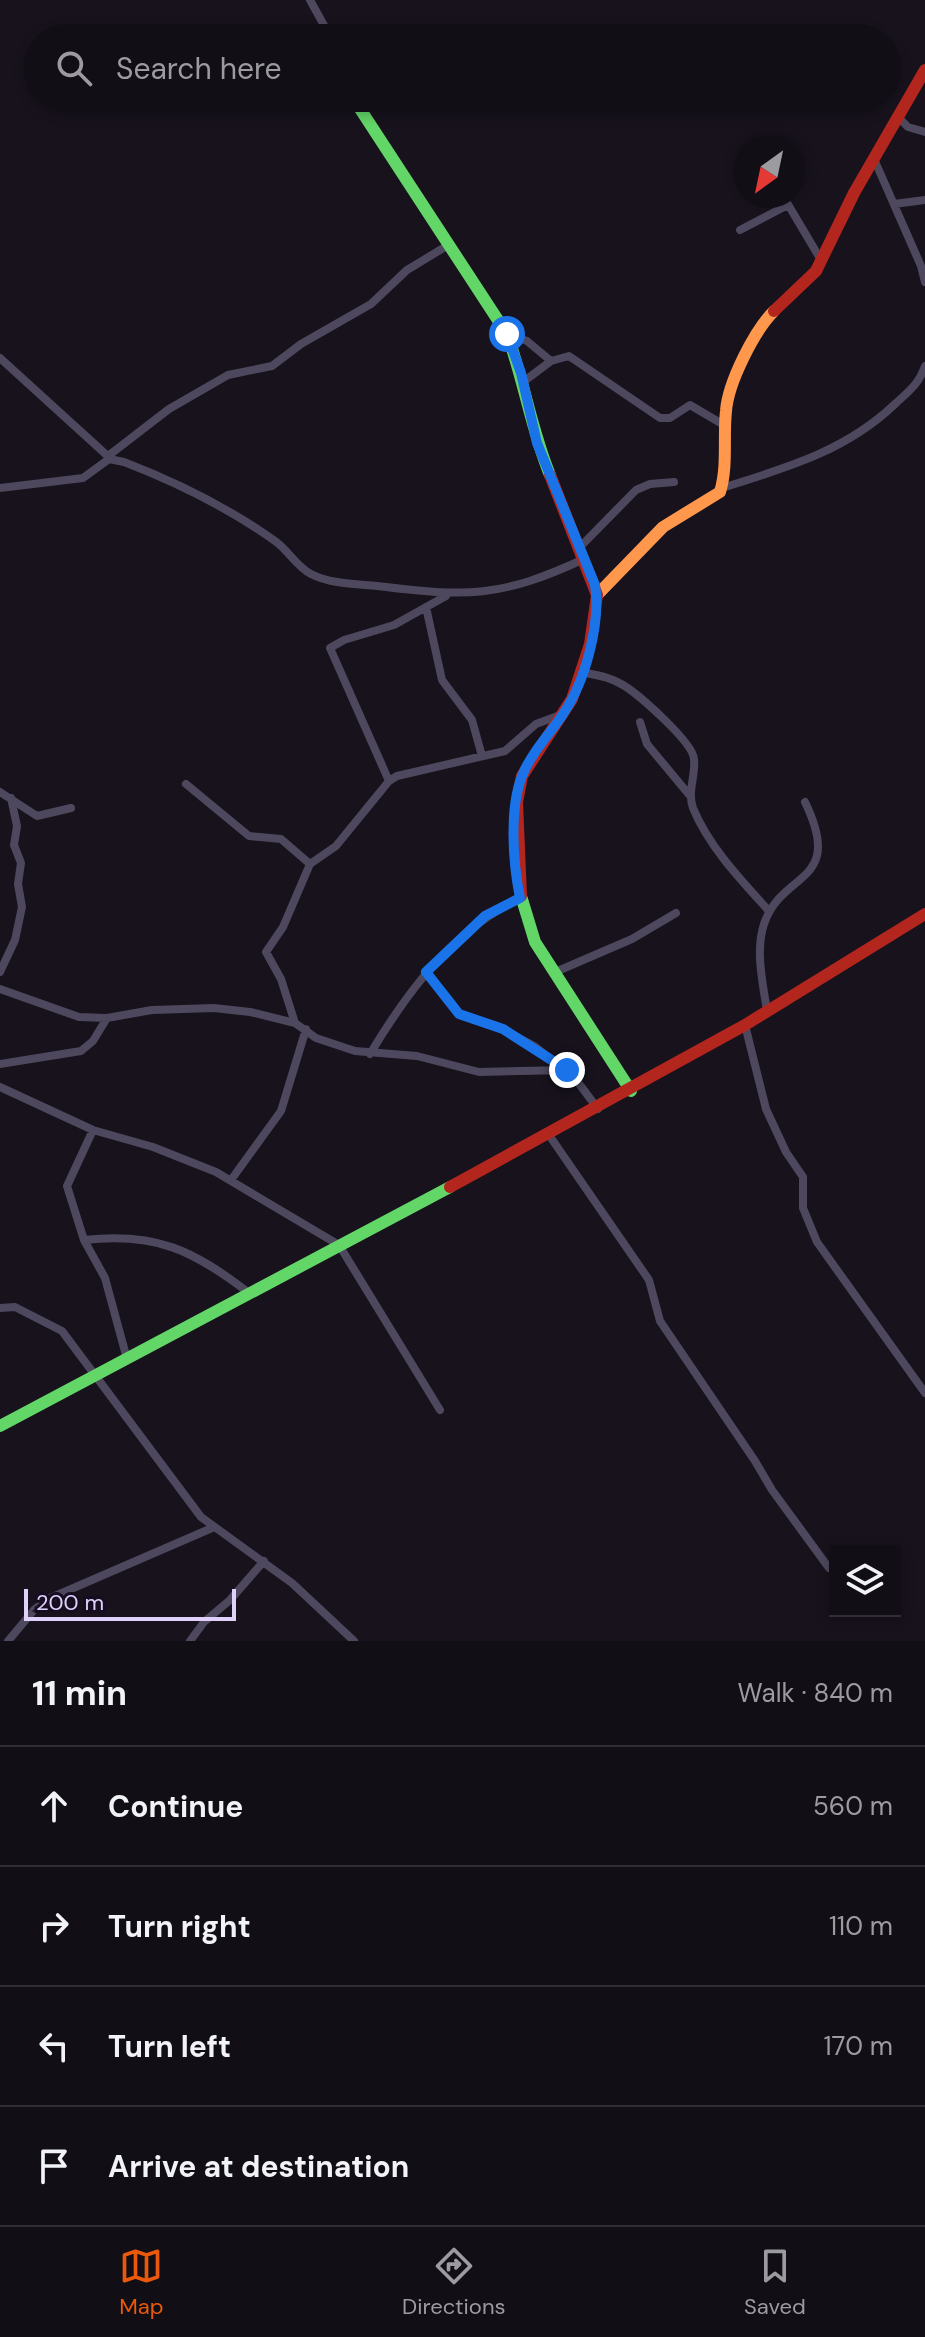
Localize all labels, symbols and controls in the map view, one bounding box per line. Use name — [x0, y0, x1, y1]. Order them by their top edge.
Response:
search box — [24, 24, 901, 112]
icon: search — [52, 46, 96, 90]
text: Search here — [116, 49, 282, 88]
north arrow — [733, 136, 805, 208]
route start — [489, 316, 525, 352]
route end — [549, 1052, 585, 1088]
map controls — [829, 1545, 901, 1617]
button: layers — [829, 1545, 901, 1617]
scale bar — [24, 1585, 236, 1621]
text: 200 m — [36, 1588, 104, 1617]
text: 11 min — [32, 1671, 127, 1716]
text: Walk · 840 m — [738, 1676, 893, 1710]
icon: ahead — [32, 1784, 76, 1828]
text: Continue — [108, 1787, 243, 1826]
text: 560 m — [813, 1789, 893, 1823]
icon: right — [32, 1904, 76, 1948]
text: Turn right — [108, 1907, 251, 1946]
text: 110 m — [829, 1909, 893, 1943]
icon: left — [32, 2024, 76, 2068]
text: Turn left — [108, 2027, 231, 2066]
text: 170 m — [824, 2029, 893, 2063]
icon: arrive — [32, 2144, 76, 2188]
text: Arrive at destination — [108, 2147, 409, 2186]
tab: Map — [119, 2244, 164, 2321]
tab: Directions — [402, 2244, 506, 2321]
tab: Saved — [744, 2244, 806, 2321]

